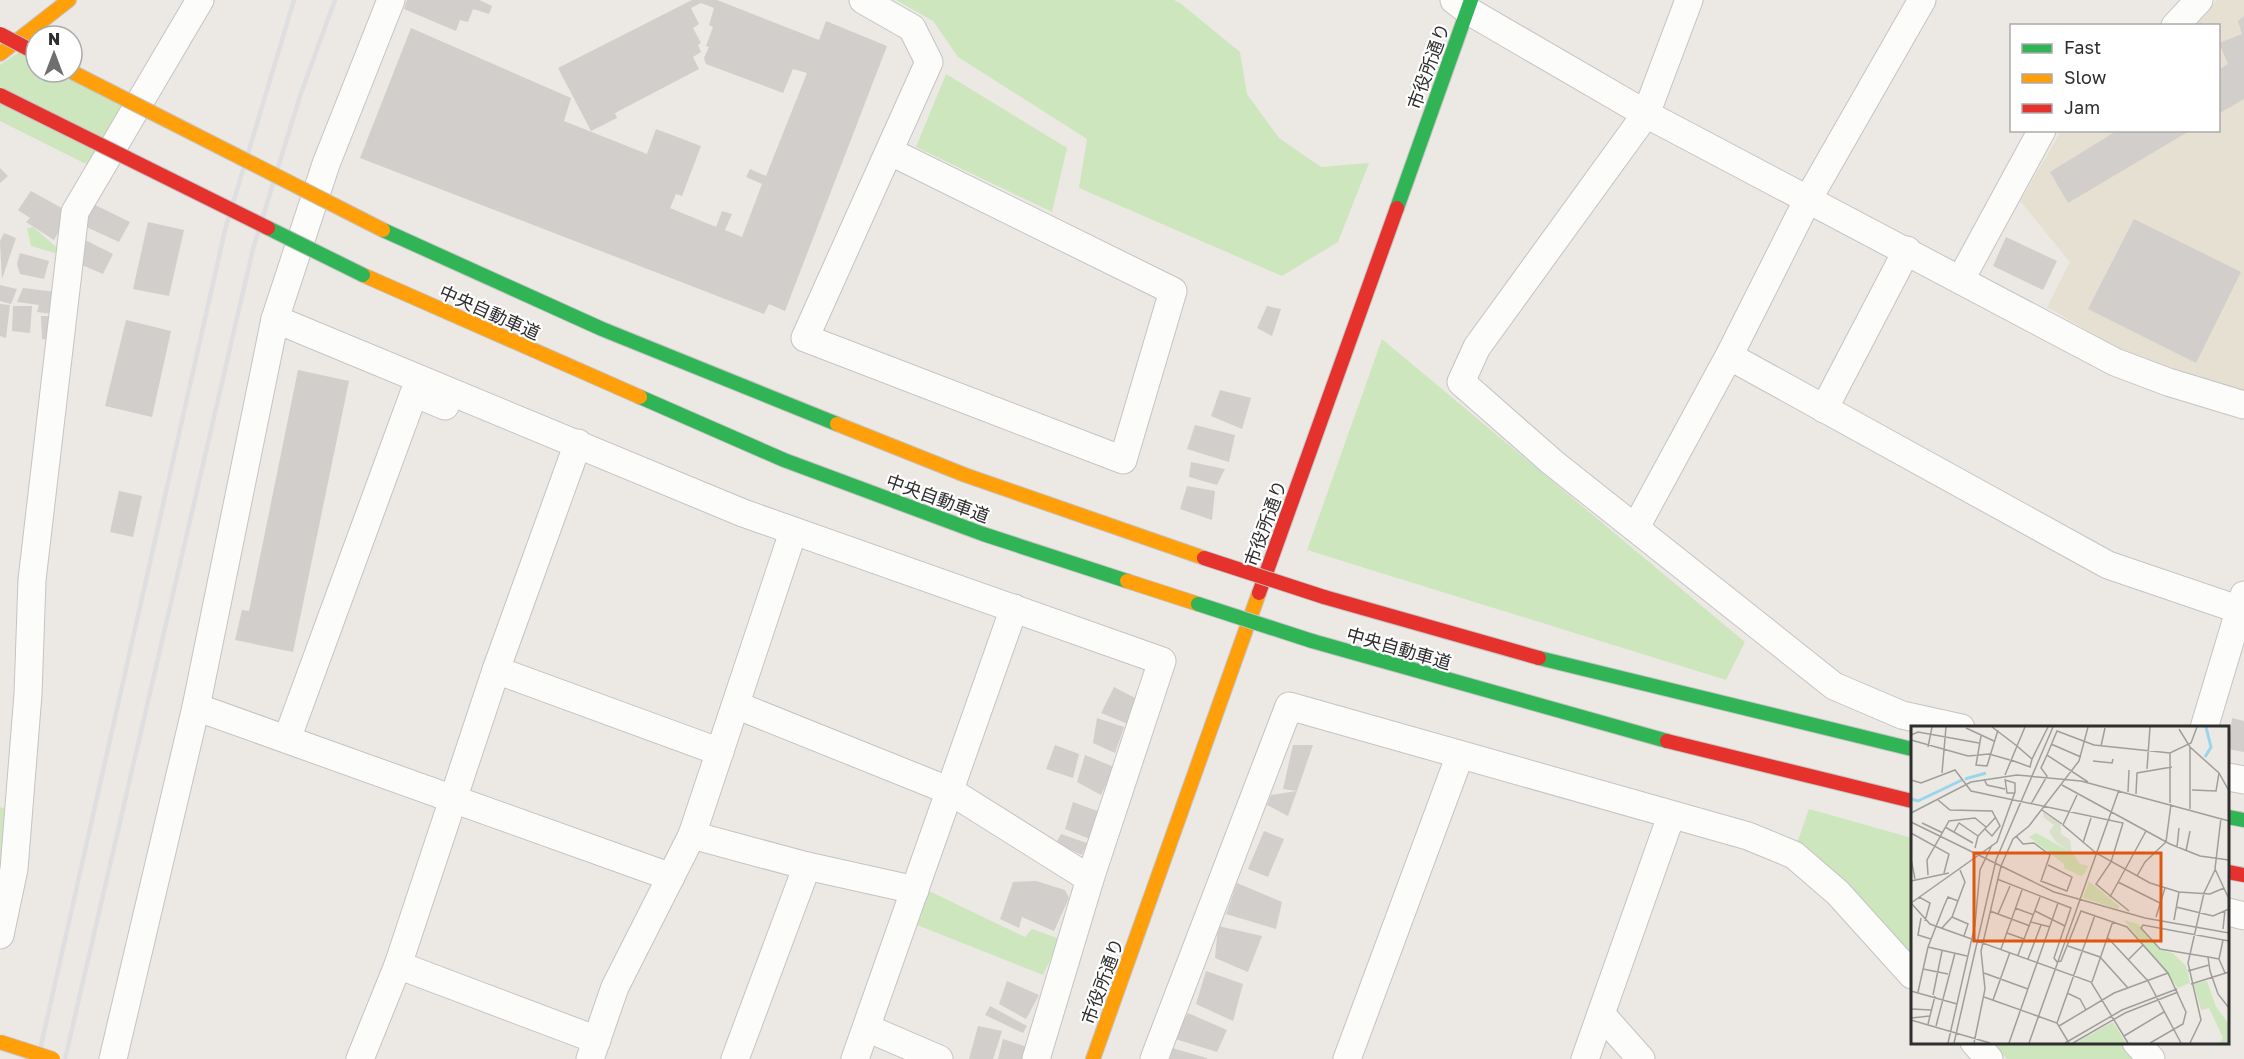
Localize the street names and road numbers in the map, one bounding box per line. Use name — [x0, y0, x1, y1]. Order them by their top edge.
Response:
street label: 市役所通り — [1402, 20, 1454, 112]
street label: 中央自動車道 — [436, 280, 544, 344]
street label: 中央自動車道 — [883, 469, 993, 527]
street label: 市役所通り — [1239, 477, 1291, 569]
street label: 中央自動車道 — [1344, 623, 1454, 673]
street label: 市役所通り — [1076, 935, 1128, 1027]

